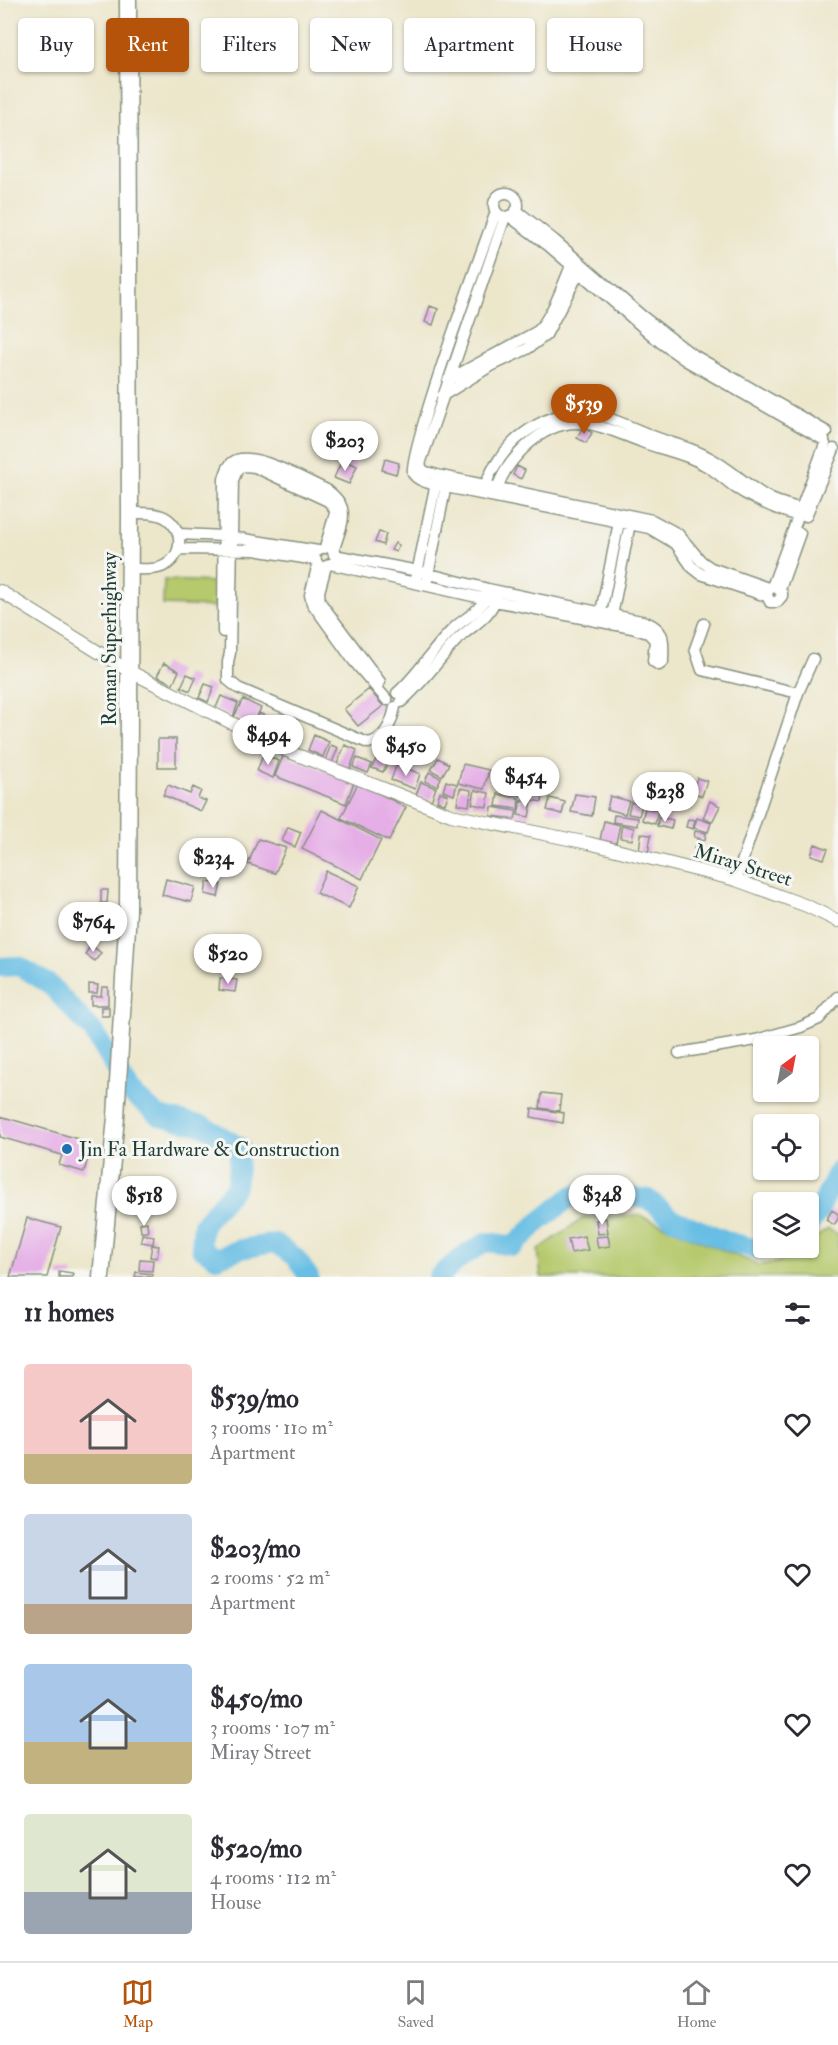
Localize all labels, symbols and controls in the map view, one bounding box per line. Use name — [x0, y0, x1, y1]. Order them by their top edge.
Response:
chip: Buy — [18, 18, 94, 72]
chip: Rent — [106, 18, 189, 72]
chip: Filters — [201, 18, 298, 72]
chip: New — [310, 18, 392, 72]
chip: Apartment — [404, 18, 535, 72]
chip: House — [547, 18, 643, 72]
pin: $539 — [548, 384, 620, 435]
text: $539 — [565, 391, 603, 416]
pin: $203 — [309, 421, 381, 472]
text: $203 — [325, 428, 365, 453]
street label: Roman Superhighway — [97, 551, 123, 726]
pin: $494 — [232, 715, 304, 766]
text: $494 — [246, 722, 290, 747]
pin: $450 — [370, 726, 442, 777]
text: $450 — [386, 733, 426, 758]
pin: $454 — [489, 757, 561, 808]
text: $454 — [504, 764, 546, 789]
pin: $238 — [629, 772, 701, 823]
text: $238 — [646, 779, 684, 804]
pin: $234 — [177, 838, 249, 889]
street label: Miray Street — [691, 838, 796, 892]
text: $234 — [193, 845, 233, 870]
pin: $764 — [57, 902, 129, 953]
text: $764 — [72, 909, 114, 934]
pin: $520 — [192, 934, 264, 985]
text: $520 — [208, 941, 248, 966]
north arrow — [753, 1036, 819, 1102]
map controls — [753, 1036, 819, 1258]
button: locate — [753, 1114, 819, 1180]
place label: Jin Fa Hardware & Construction — [78, 1137, 340, 1162]
marker: Jin Fa Hardware & Construction — [60, 1142, 74, 1156]
pin: $348 — [566, 1175, 638, 1226]
pin: $518 — [108, 1176, 180, 1227]
text: $348 — [582, 1182, 622, 1207]
text: $518 — [126, 1183, 162, 1208]
button: layers — [753, 1192, 819, 1258]
text: 11 homes — [24, 1297, 114, 1329]
icon: filters — [781, 1297, 814, 1330]
text: $539/mo — [210, 1383, 299, 1415]
icon: home — [72, 1388, 144, 1460]
icon: heart — [781, 1408, 814, 1441]
text: 3 rooms · 110 m² — [210, 1415, 333, 1440]
text: Apartment — [210, 1440, 295, 1465]
text: $203/mo — [210, 1533, 301, 1565]
icon: home — [72, 1538, 144, 1610]
icon: heart — [781, 1558, 814, 1591]
text: 2 rooms · 52 m² — [210, 1565, 330, 1590]
text: Apartment — [210, 1590, 295, 1615]
text: $450/mo — [210, 1683, 303, 1715]
icon: home — [72, 1688, 144, 1760]
icon: heart — [781, 1708, 814, 1741]
text: 3 rooms · 107 m² — [210, 1715, 335, 1740]
text: Miray Street — [210, 1740, 311, 1765]
text: $520/mo — [210, 1833, 302, 1865]
icon: home — [72, 1838, 144, 1910]
icon: heart — [781, 1858, 814, 1891]
text: 4 rooms · 112 m² — [210, 1865, 336, 1890]
text: House — [210, 1890, 261, 1915]
tab: Map — [121, 1976, 154, 2032]
tab: Saved — [397, 1976, 434, 2032]
tab: Home — [677, 1976, 717, 2032]

